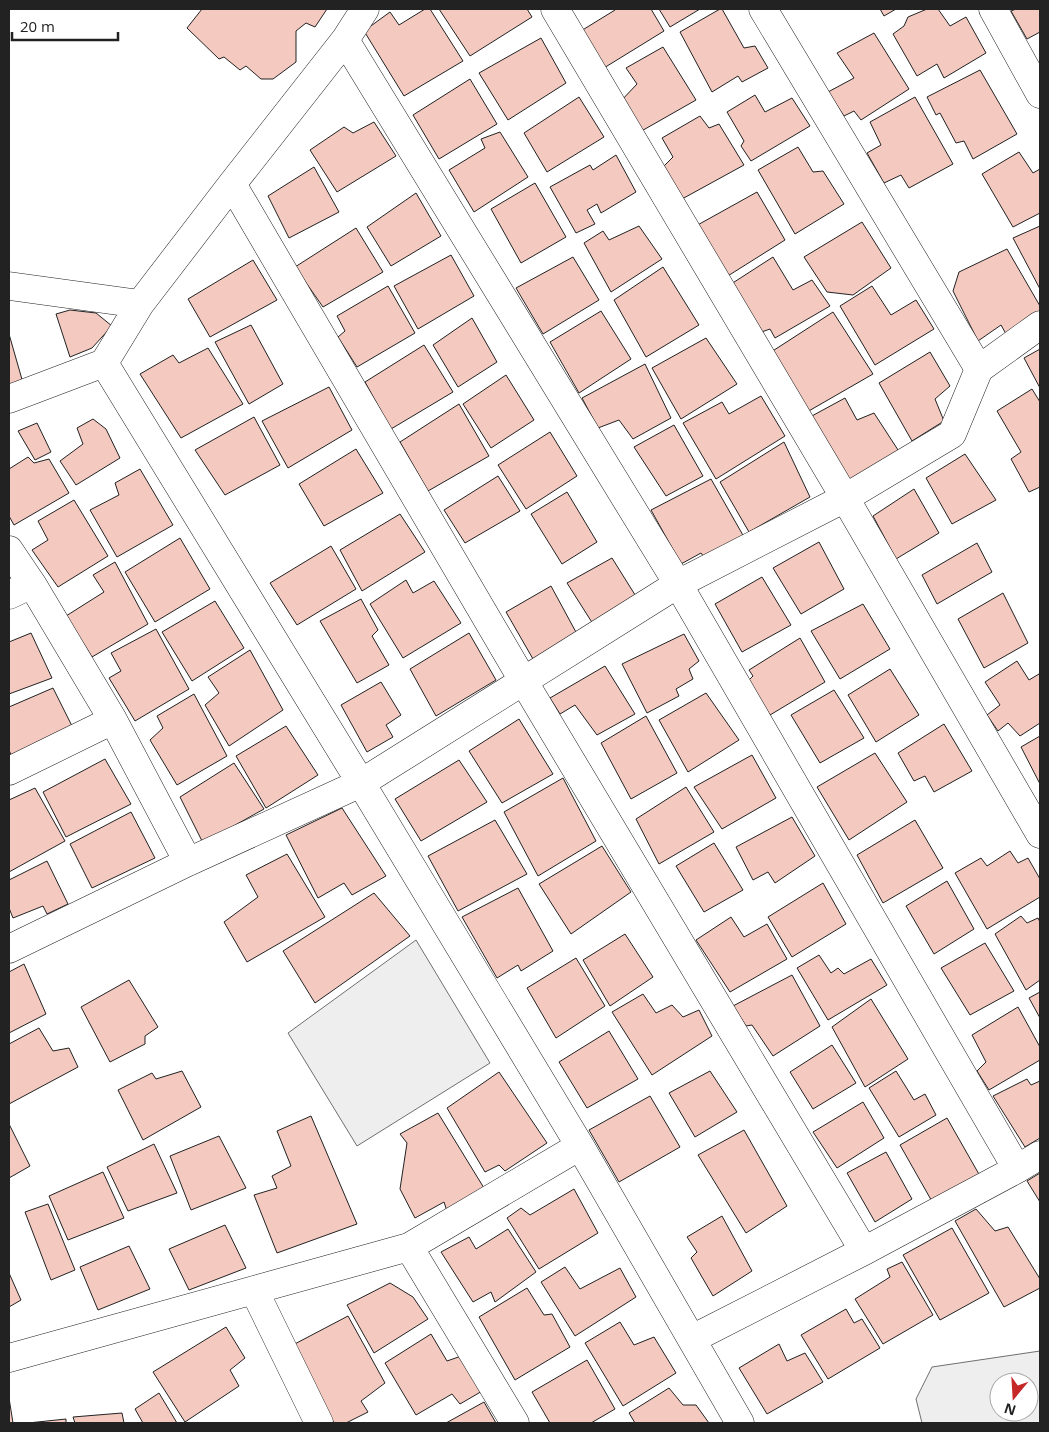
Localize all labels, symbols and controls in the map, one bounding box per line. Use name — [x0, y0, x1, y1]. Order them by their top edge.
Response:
scale bar — [12, 10, 119, 42]
text: 20 m — [20, 16, 55, 36]
north arrow — [989, 1372, 1039, 1422]
text: N — [1001, 1399, 1018, 1421]

